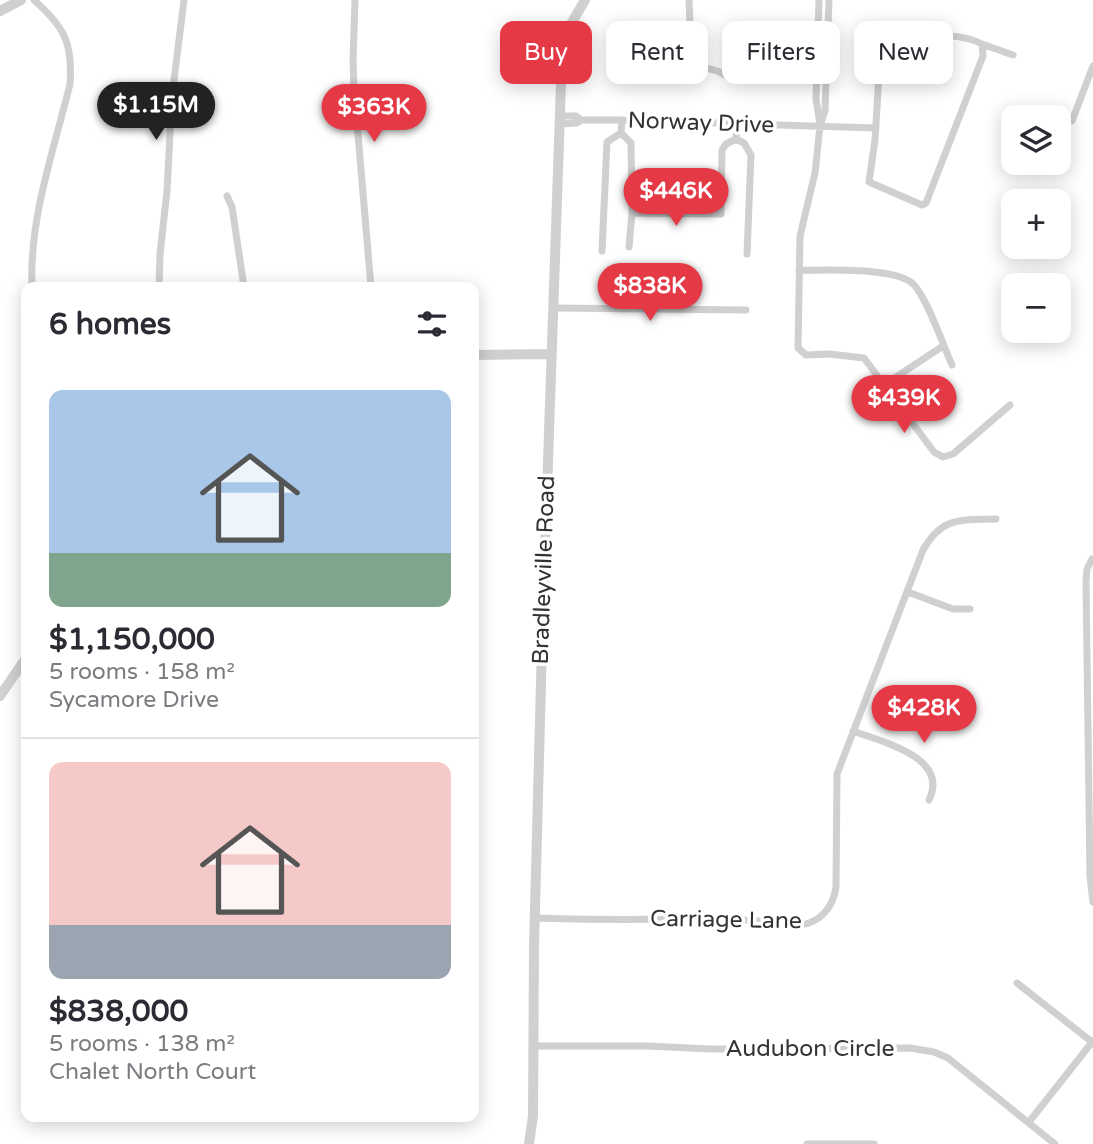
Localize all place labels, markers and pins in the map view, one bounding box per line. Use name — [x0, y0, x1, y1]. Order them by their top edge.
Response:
pin: $1.15M — [99, 82, 213, 142]
pin: $363K — [325, 85, 423, 144]
pin: $446K — [627, 168, 725, 228]
pin: $838K — [601, 264, 699, 323]
pin: $439K — [855, 376, 953, 435]
pin: $428K — [875, 686, 973, 745]

